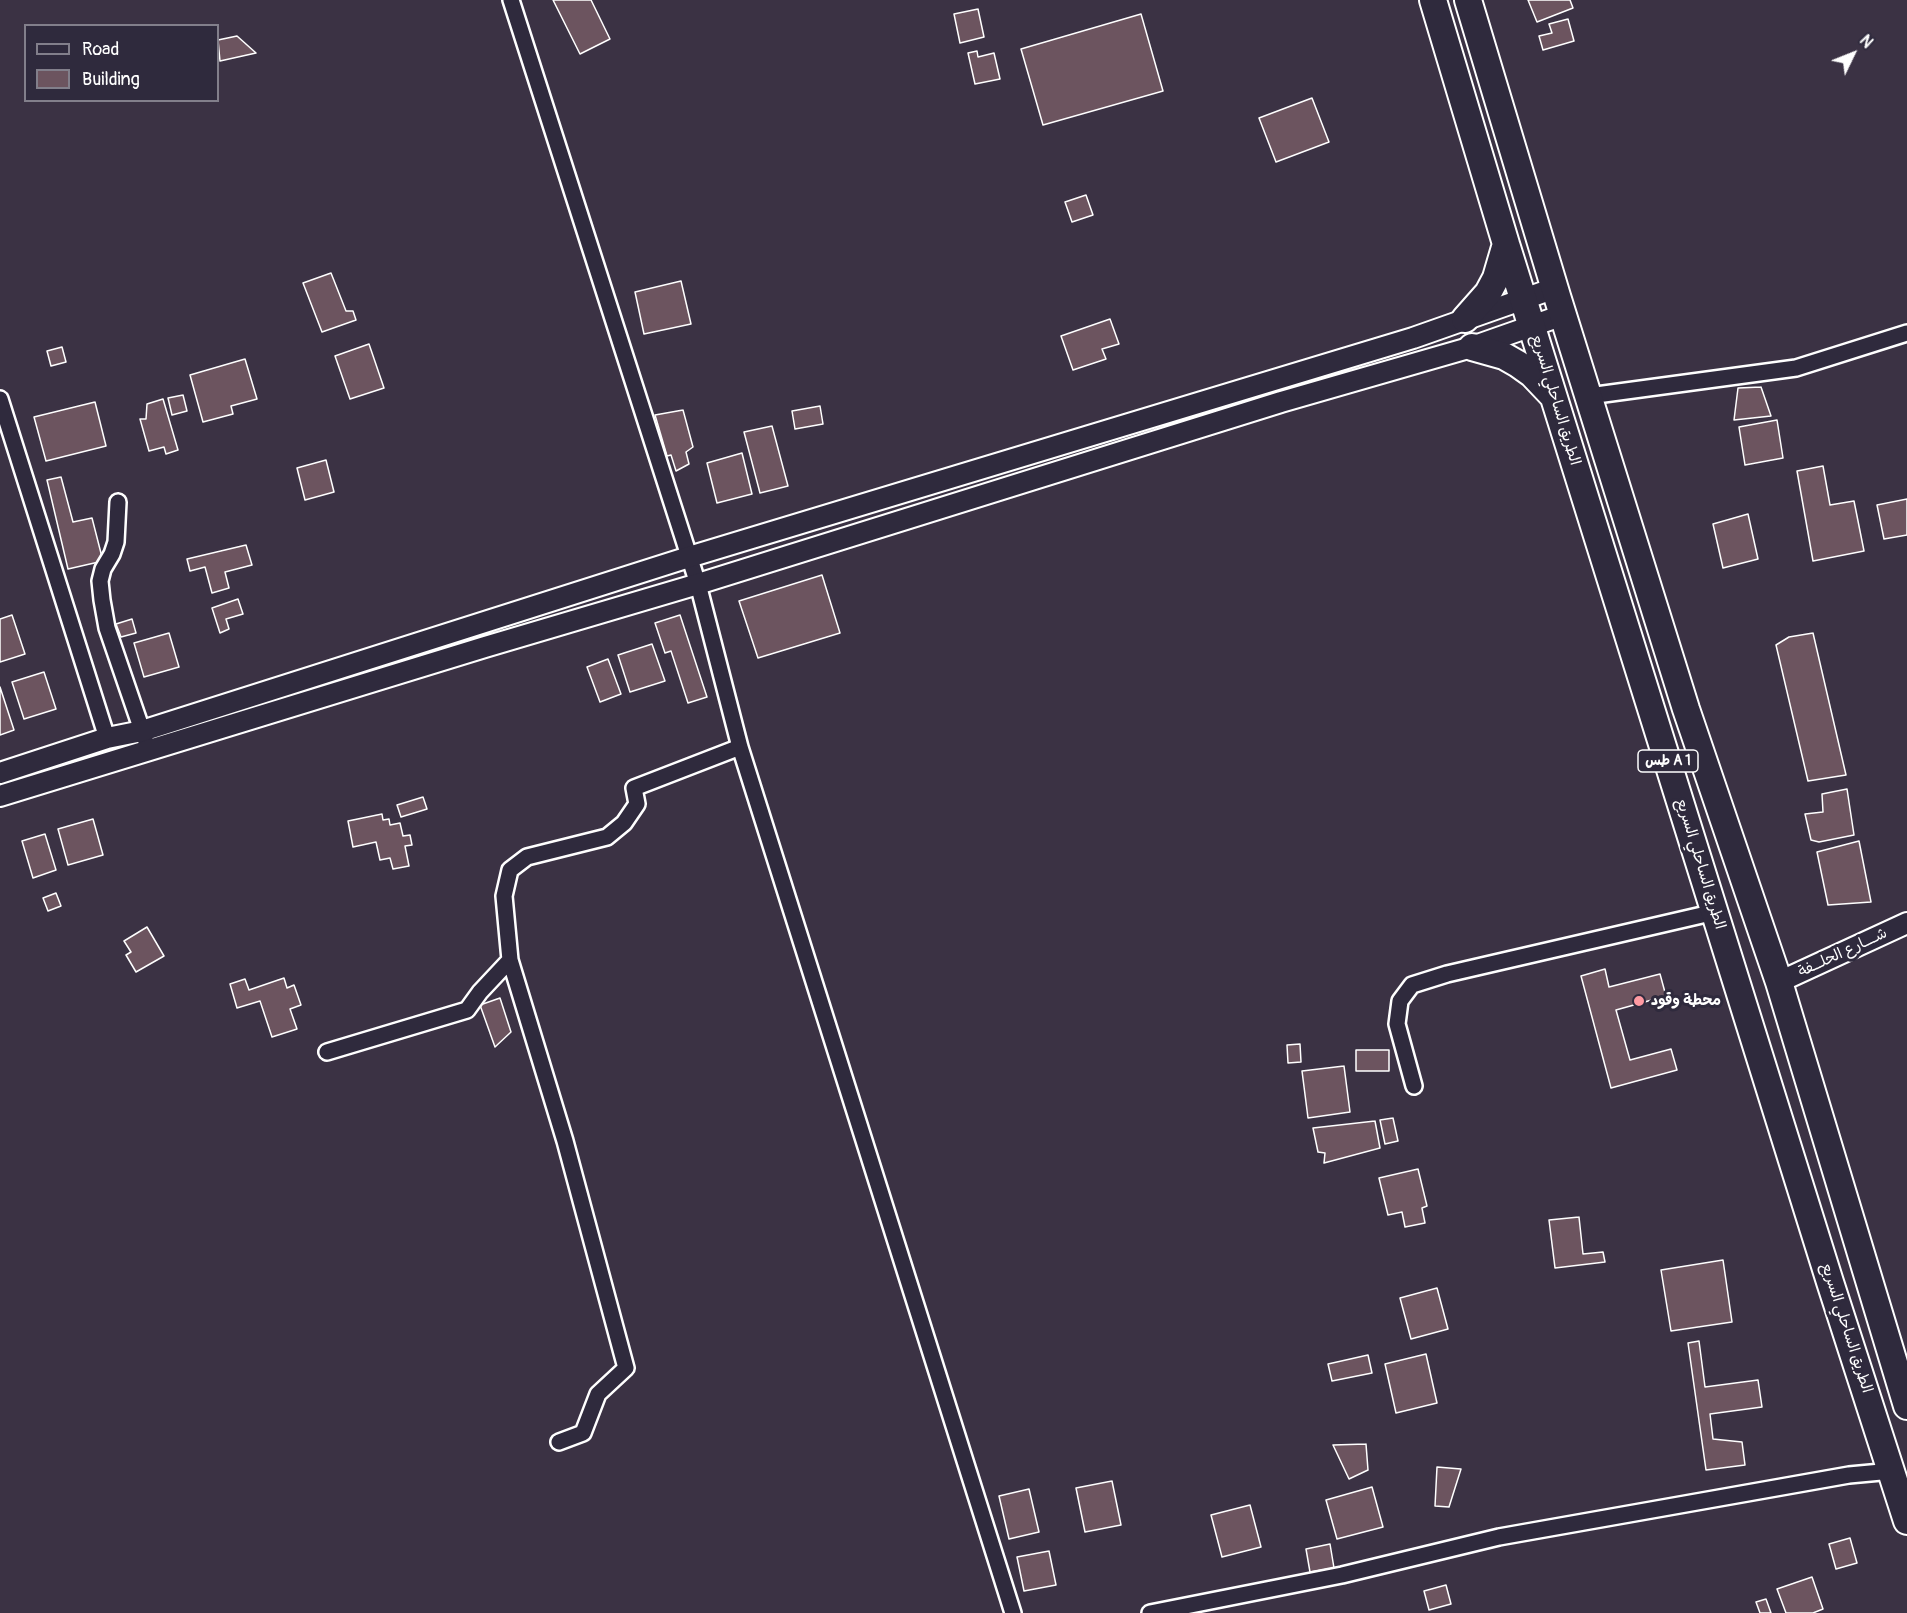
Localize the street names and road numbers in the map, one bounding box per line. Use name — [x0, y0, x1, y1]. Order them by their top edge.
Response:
street label: الطريق الساحلي السريع — [1527, 333, 1583, 467]
road number: طس A 1 — [1638, 750, 1698, 772]
street label: الطريق الساحلي السريع — [1672, 797, 1728, 931]
street label: شــــارع الحلـــفة — [1796, 925, 1890, 981]
street label: الطريق الساحلي السريع — [1816, 1261, 1876, 1395]

